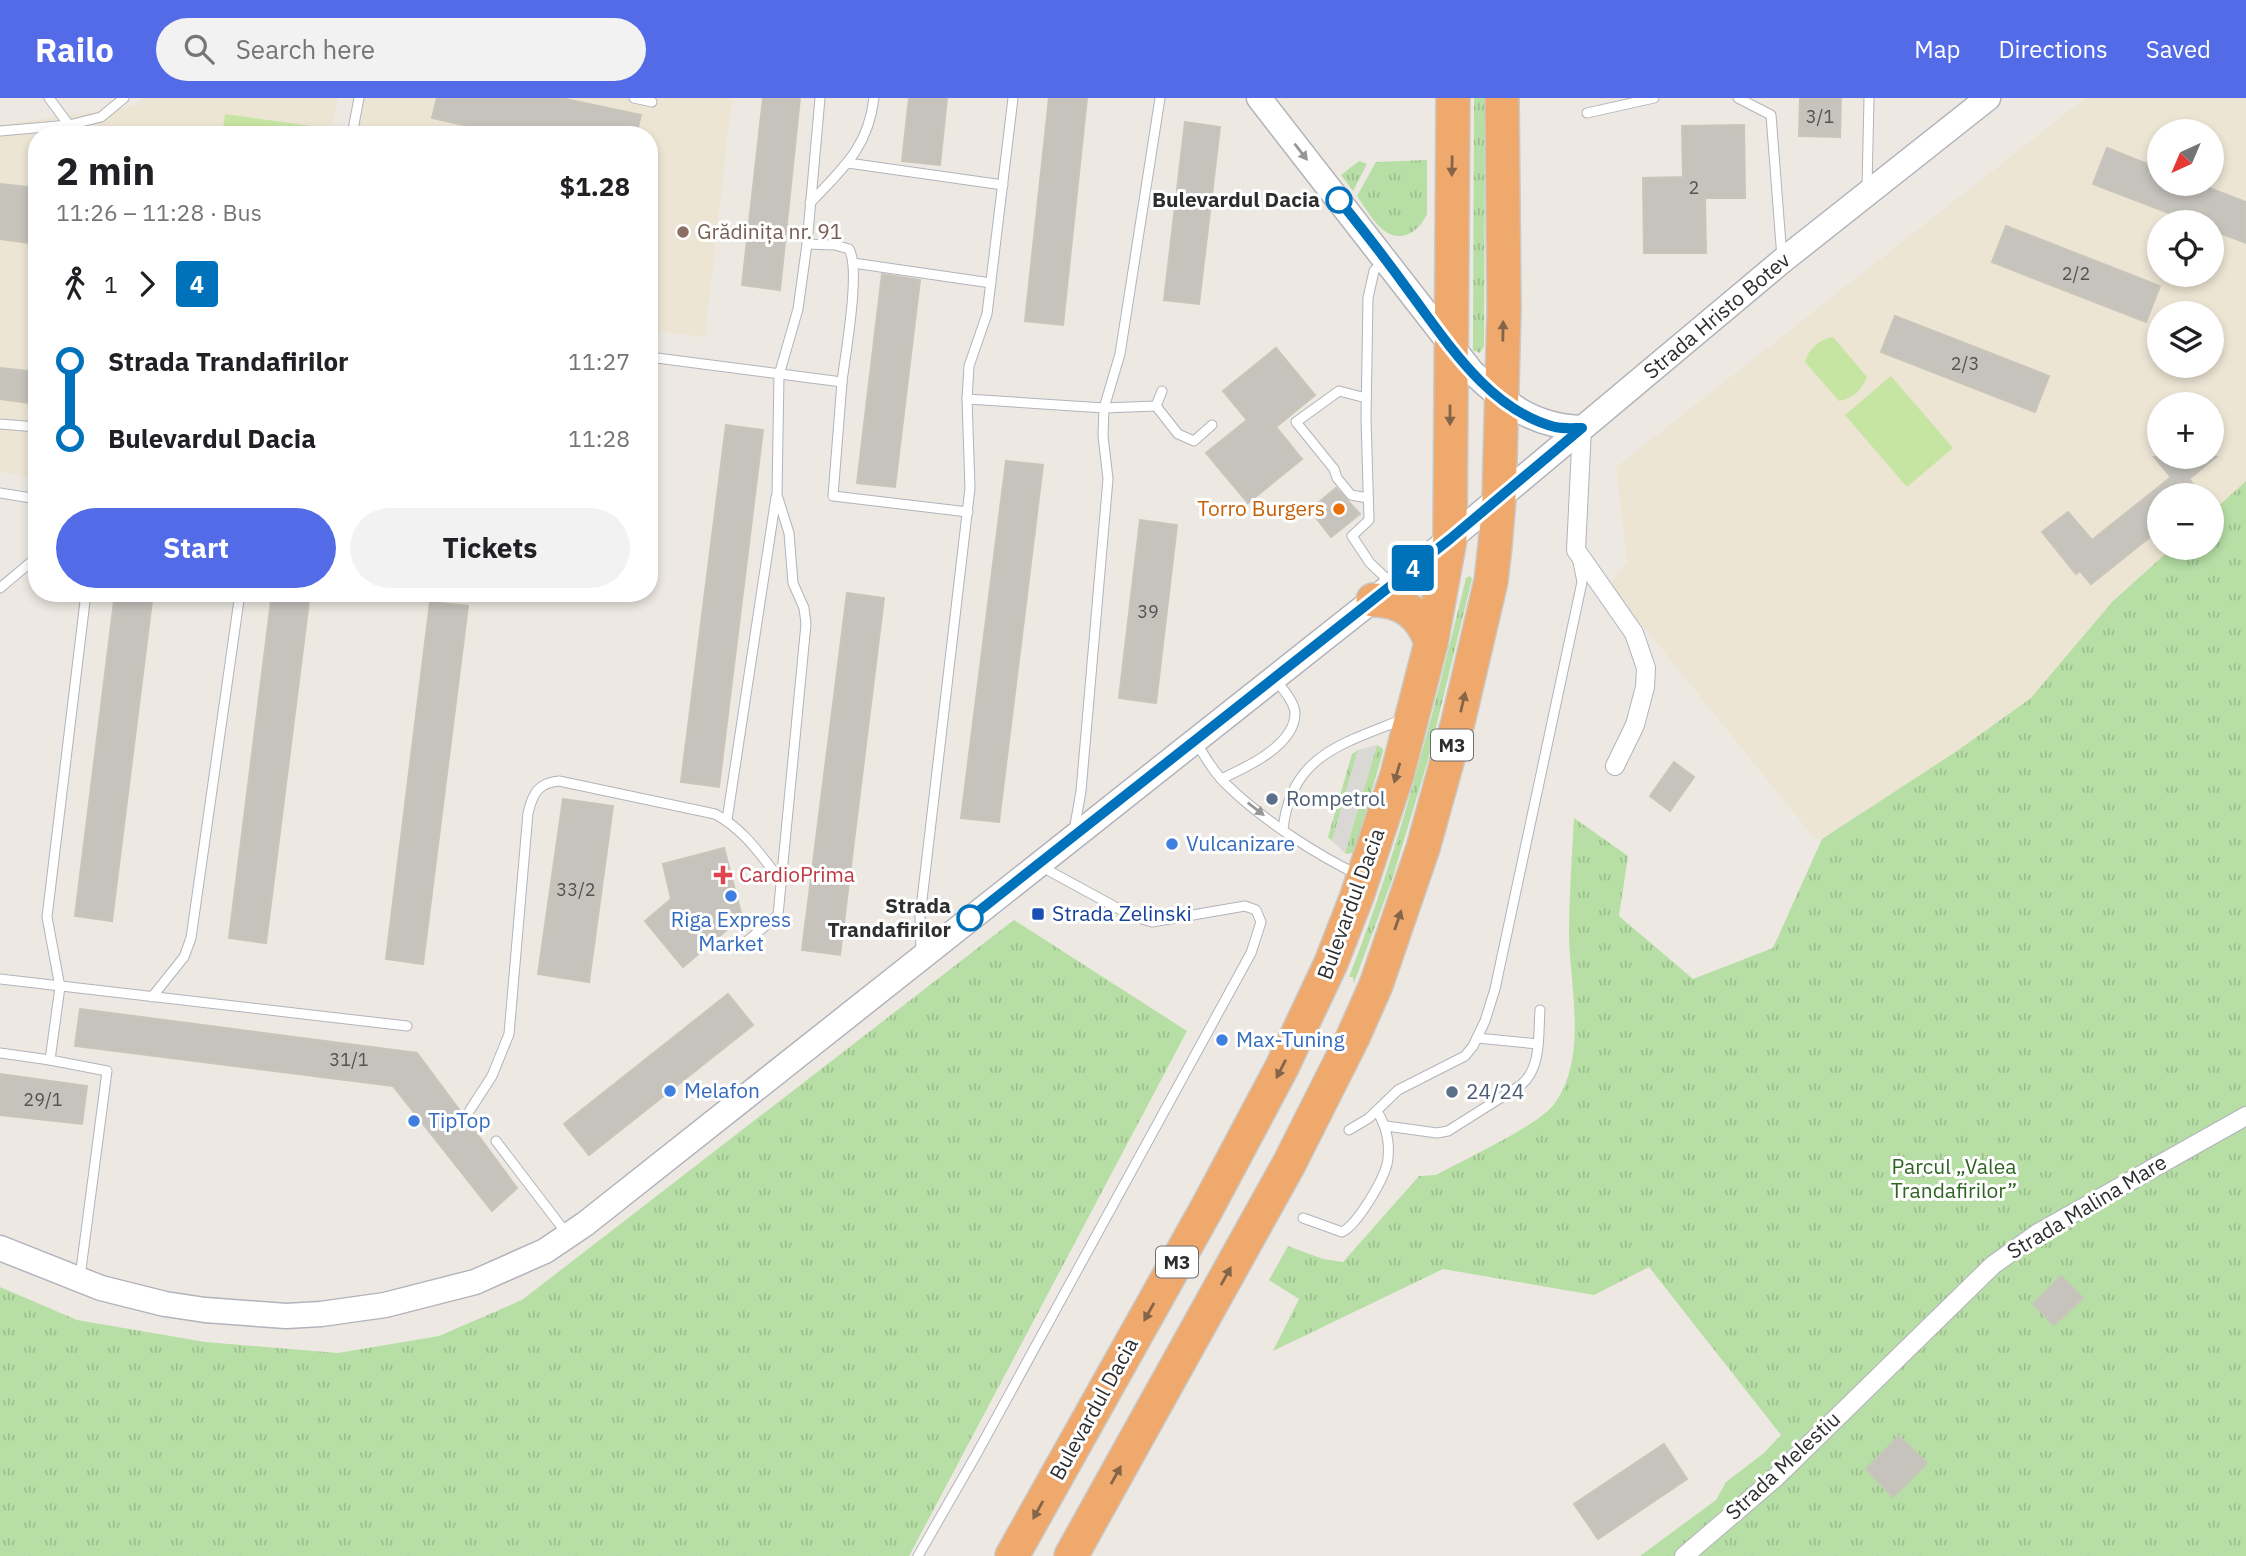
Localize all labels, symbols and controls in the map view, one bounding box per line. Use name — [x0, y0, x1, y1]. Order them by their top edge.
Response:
search box — [156, 18, 646, 81]
text: Railo — [35, 28, 114, 71]
icon: search — [180, 30, 218, 68]
text: Search here — [236, 32, 375, 66]
text: Map — [1914, 33, 1960, 65]
text: Directions — [1998, 33, 2108, 65]
text: Saved — [2146, 33, 2211, 65]
house number: 3/1 — [1806, 105, 1834, 128]
north arrow — [2147, 119, 2224, 196]
map controls — [2147, 119, 2224, 560]
one-way arrow — [1294, 142, 1309, 160]
text: 2 min — [56, 146, 155, 195]
one-way arrow — [1446, 155, 1458, 177]
text: $1.28 — [560, 169, 630, 203]
house number: 2 — [1689, 176, 1699, 199]
place label: Bulevardul Dacia — [1152, 185, 1320, 213]
marker: Bulevardul Dacia — [1326, 187, 1352, 213]
text: 11:26 – 11:28 · Bus — [56, 197, 262, 227]
button: locate — [2147, 210, 2224, 287]
place label: Grădinița nr. 91 — [697, 217, 842, 245]
marker: Grădinița nr. 91 — [675, 224, 691, 240]
street label: Strada Hristo Botev — [1637, 246, 1795, 385]
house number: 2/2 — [2062, 262, 2090, 285]
icon: walk — [56, 265, 94, 303]
icon: forward — [128, 265, 166, 303]
text: 4 — [190, 268, 204, 300]
text: 1 — [104, 269, 118, 299]
button: layers — [2147, 301, 2224, 378]
one-way arrow — [1497, 320, 1509, 342]
text: Strada Trandafirilor — [108, 344, 349, 378]
text: 11:27 — [568, 346, 630, 376]
house number: 2/3 — [1951, 352, 1979, 375]
button: + — [2147, 392, 2224, 469]
one-way arrow — [1444, 405, 1456, 427]
text: Bulevardul Dacia — [108, 421, 316, 455]
text: 11:28 — [568, 423, 630, 453]
button: − — [2147, 483, 2224, 560]
place label: Torro Burgers — [1197, 494, 1325, 522]
marker: Torro Burgers — [1331, 501, 1347, 517]
button: Start — [56, 508, 336, 588]
button: Tickets — [350, 508, 630, 588]
line badge: 4 — [1390, 545, 1436, 591]
text: 4 — [1406, 552, 1420, 584]
house number: 39 — [1137, 600, 1159, 623]
one-way arrow — [1458, 691, 1469, 713]
road number: M3 — [1431, 730, 1473, 760]
one-way arrow — [1392, 763, 1402, 784]
place label: Rompetrol — [1286, 784, 1386, 812]
marker: Rompetrol — [1264, 791, 1280, 807]
one-way arrow — [1247, 801, 1265, 816]
street label: Bulevardul Dacia — [1310, 824, 1390, 983]
place label: Vulcanizare — [1186, 829, 1295, 857]
marker: Vulcanizare — [1164, 836, 1180, 852]
place label: CardioPrima — [739, 860, 855, 888]
marker: CardioPrima — [713, 865, 733, 885]
house number: 33/2 — [556, 878, 596, 901]
marker: Riga Express Market — [723, 888, 739, 904]
place label: Strada Trandafirilor — [828, 891, 952, 943]
place label: Strada Zelinski — [1052, 899, 1192, 927]
place label: Riga Express Market — [671, 905, 791, 957]
marker: Strada Trandafirilor — [957, 905, 983, 931]
marker: Strada Zelinski — [1030, 906, 1046, 922]
one-way arrow — [1393, 910, 1404, 931]
place label: Max-Tuning — [1236, 1025, 1345, 1053]
marker: Max-Tuning — [1214, 1032, 1230, 1048]
house number: 31/1 — [329, 1048, 369, 1071]
one-way arrow — [1275, 1059, 1286, 1079]
place label: Melafon — [684, 1076, 760, 1104]
place label: 24/24 — [1466, 1077, 1524, 1105]
marker: Melafon — [662, 1083, 678, 1099]
marker: 24/24 — [1444, 1084, 1460, 1100]
house number: 29/1 — [23, 1088, 63, 1111]
place label: TipTop — [428, 1106, 491, 1134]
marker: TipTop — [406, 1113, 422, 1129]
street label: Strada Malina Mare — [2001, 1147, 2171, 1265]
park label: Parcul „Valea Trandafirilor” — [1891, 1152, 2017, 1204]
road number: M3 — [1156, 1246, 1198, 1278]
one-way arrow — [1220, 1266, 1232, 1286]
one-way arrow — [1143, 1302, 1155, 1321]
street label: Bulevardul Dacia — [1042, 1332, 1144, 1485]
street label: Strada Melestiu — [1719, 1405, 1846, 1526]
one-way arrow — [1110, 1465, 1122, 1485]
one-way arrow — [1032, 1500, 1044, 1520]

